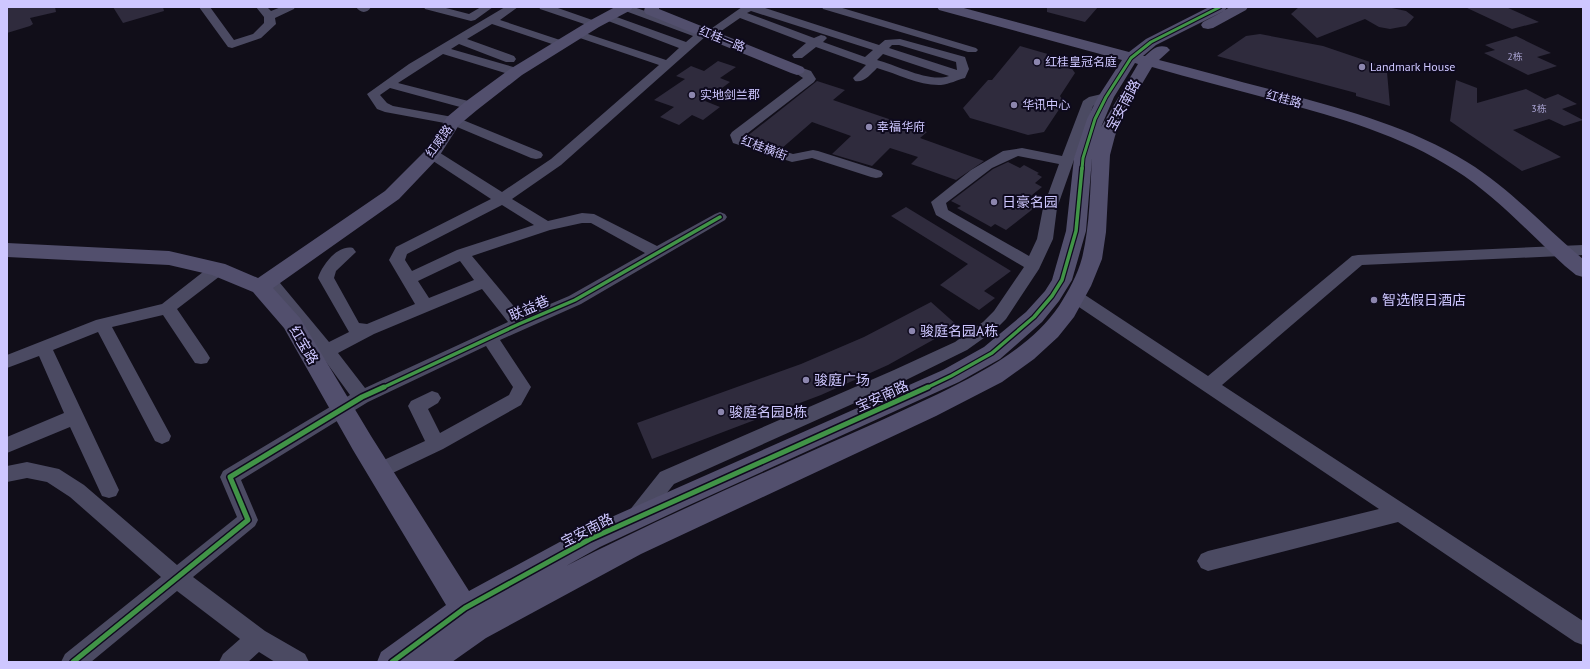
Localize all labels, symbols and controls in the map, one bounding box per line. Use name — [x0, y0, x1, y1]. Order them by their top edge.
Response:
street label: 红桂一路 — [697, 23, 747, 54]
house number: 2栋 — [1507, 50, 1523, 63]
place label: 红桂皇冠名庭 — [1045, 54, 1117, 69]
marker: 红桂皇冠名庭 — [1032, 57, 1042, 67]
place label: Landmark House — [1370, 59, 1455, 74]
marker: Landmark House — [1357, 62, 1367, 72]
street label: 宝安南路 — [1102, 76, 1144, 134]
place label: 实地剑兰郡 — [700, 87, 760, 102]
street label: 红桂路 — [1265, 87, 1303, 110]
marker: 实地剑兰郡 — [687, 90, 697, 100]
place label: 华讯中心 — [1022, 97, 1070, 112]
marker: 华讯中心 — [1009, 100, 1019, 110]
house number: 3栋 — [1531, 102, 1547, 115]
place label: 幸福华府 — [877, 119, 925, 134]
street label: 红威路 — [422, 122, 455, 160]
marker: 幸福华府 — [864, 122, 874, 132]
street label: 红桂横街 — [739, 132, 789, 163]
place label: 日豪名园 — [1002, 193, 1058, 211]
marker: 日豪名园 — [989, 197, 999, 207]
street label: 联益巷 — [506, 291, 552, 325]
place label: 智选假日酒店 — [1382, 291, 1466, 309]
marker: 智选假日酒店 — [1369, 295, 1379, 305]
street label: 红宝路 — [285, 322, 323, 368]
place label: 骏庭名园A栋 — [920, 322, 998, 340]
marker: 骏庭名园A栋 — [907, 326, 917, 336]
place label: 骏庭广场 — [814, 371, 870, 389]
marker: 骏庭广场 — [801, 375, 811, 385]
street label: 宝安南路 — [853, 376, 911, 416]
place label: 骏庭名园B栋 — [729, 403, 807, 421]
marker: 骏庭名园B栋 — [716, 407, 726, 417]
street label: 宝安南路 — [558, 509, 616, 551]

